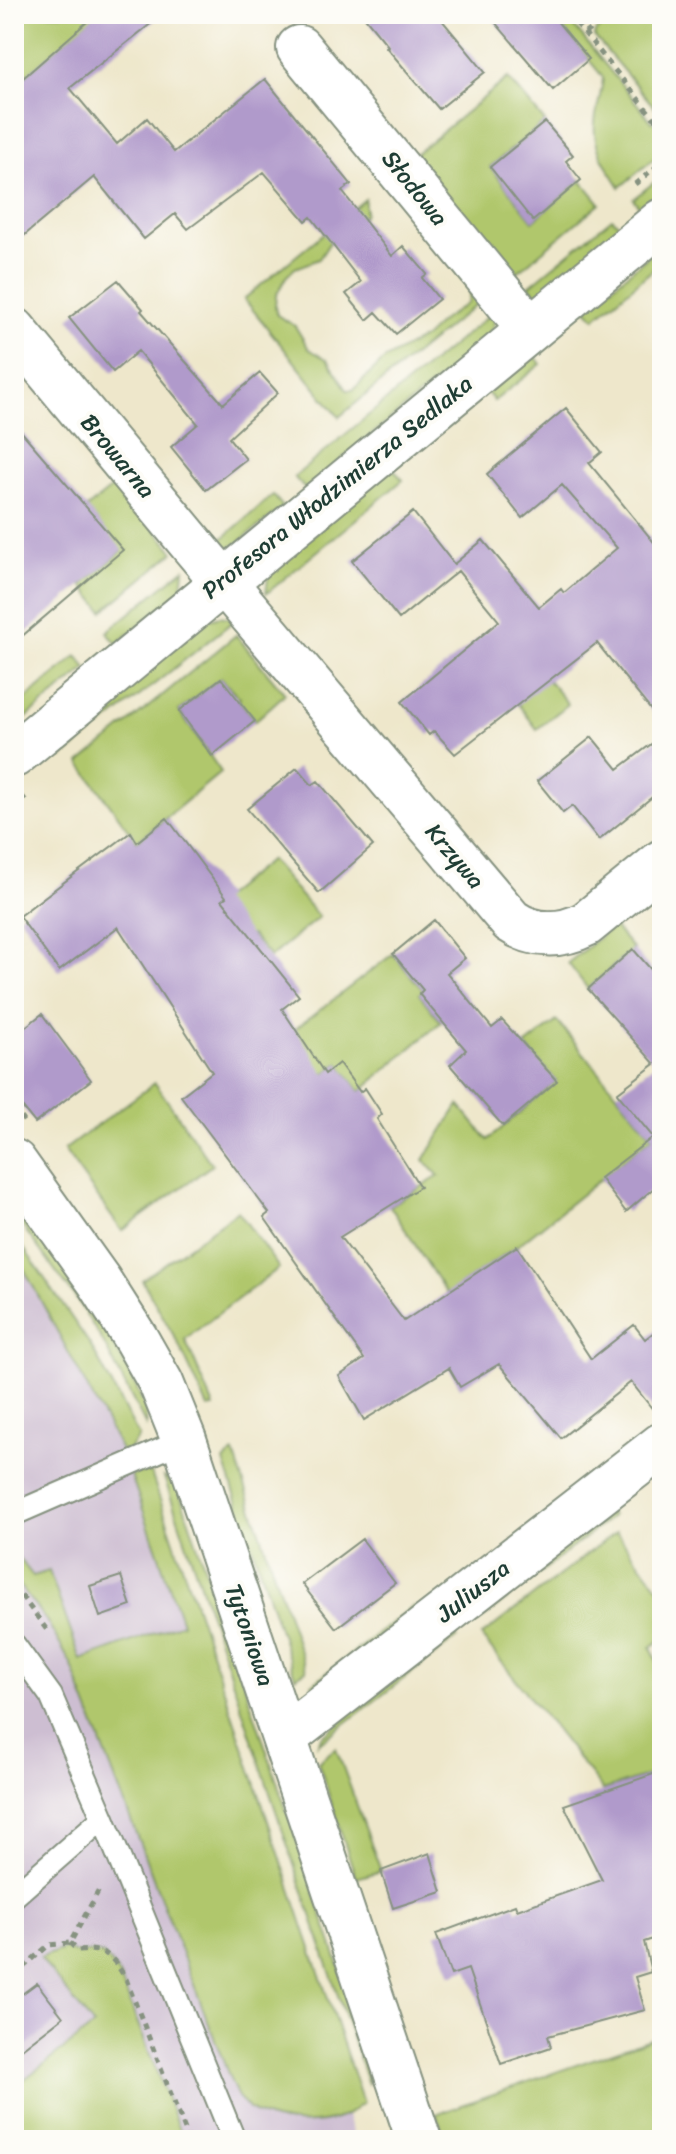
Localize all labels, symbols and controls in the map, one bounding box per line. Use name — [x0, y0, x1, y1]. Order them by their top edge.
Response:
street label: Słodowa — [371, 140, 459, 236]
street label: Profesora Włodzimierza Sedlaka — [192, 364, 482, 610]
street label: Browarna — [70, 404, 166, 508]
street label: Krzywa — [414, 813, 496, 899]
street label: Juliusza — [426, 1548, 519, 1634]
street label: Tytoniowa — [213, 1578, 287, 1692]

